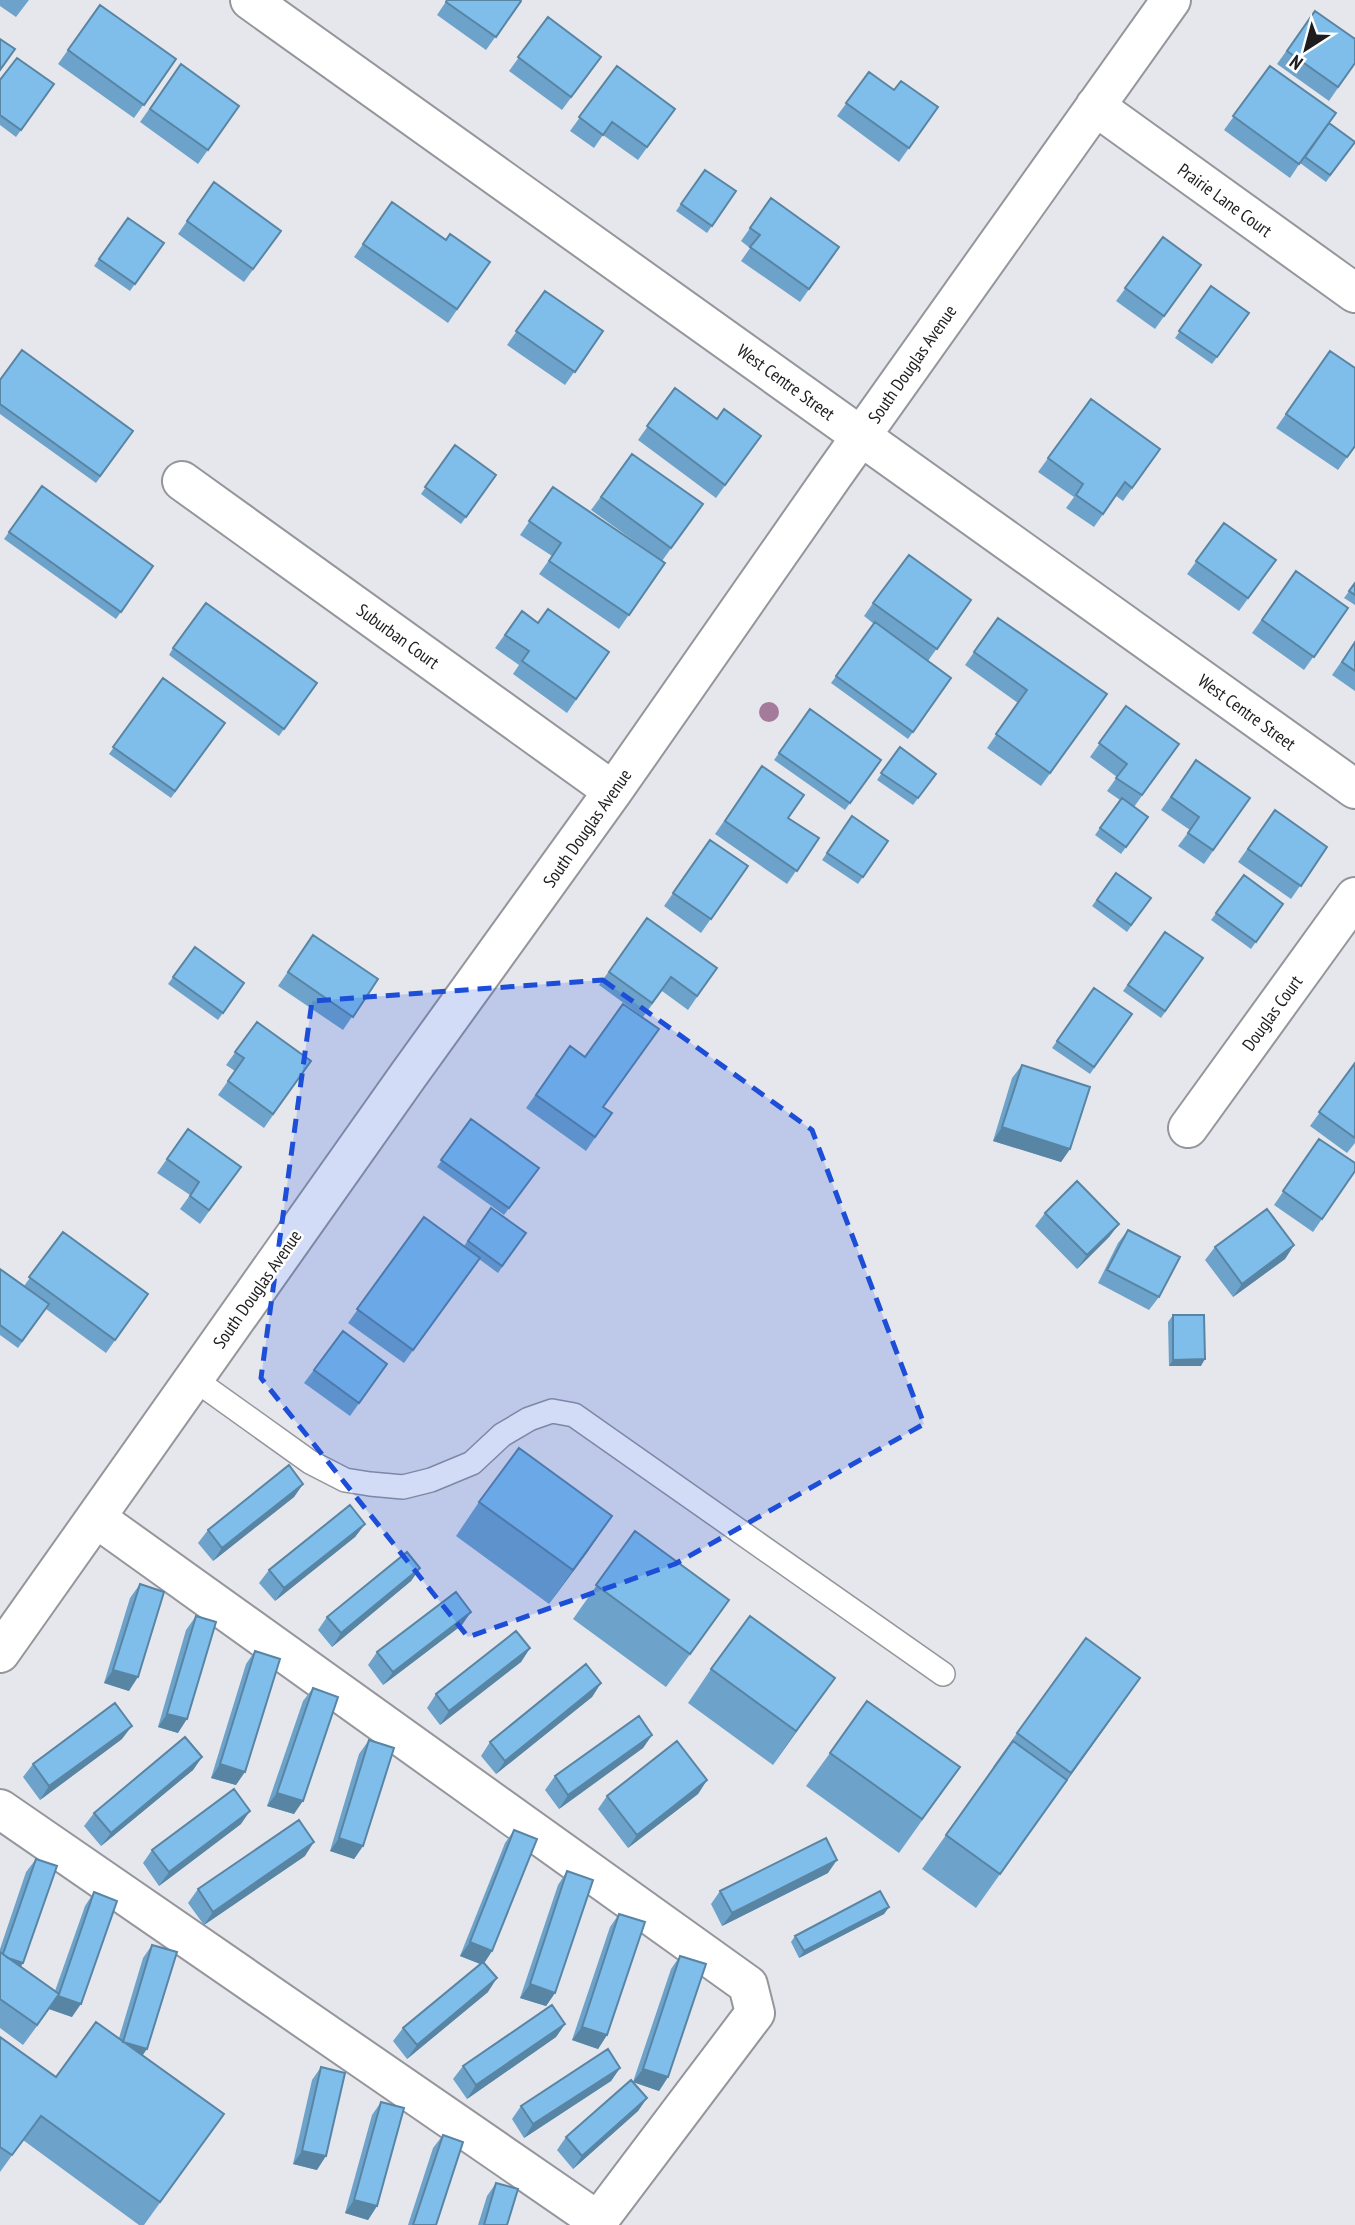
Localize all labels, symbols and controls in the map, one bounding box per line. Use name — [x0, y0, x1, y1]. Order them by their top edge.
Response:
north arrow — [1271, 14, 1341, 84]
text: N — [1285, 50, 1307, 75]
street label: Prairie Lane Court — [1173, 158, 1277, 242]
street label: South Douglas Avenue — [863, 300, 961, 428]
street label: West Centre Street — [733, 339, 839, 425]
street label: Suburban Court — [352, 598, 444, 674]
street label: West Centre Street — [1194, 669, 1300, 755]
street label: South Douglas Avenue — [538, 764, 636, 892]
street label: Douglas Court — [1237, 971, 1307, 1055]
street label: South Douglas Avenue — [208, 1225, 306, 1353]

